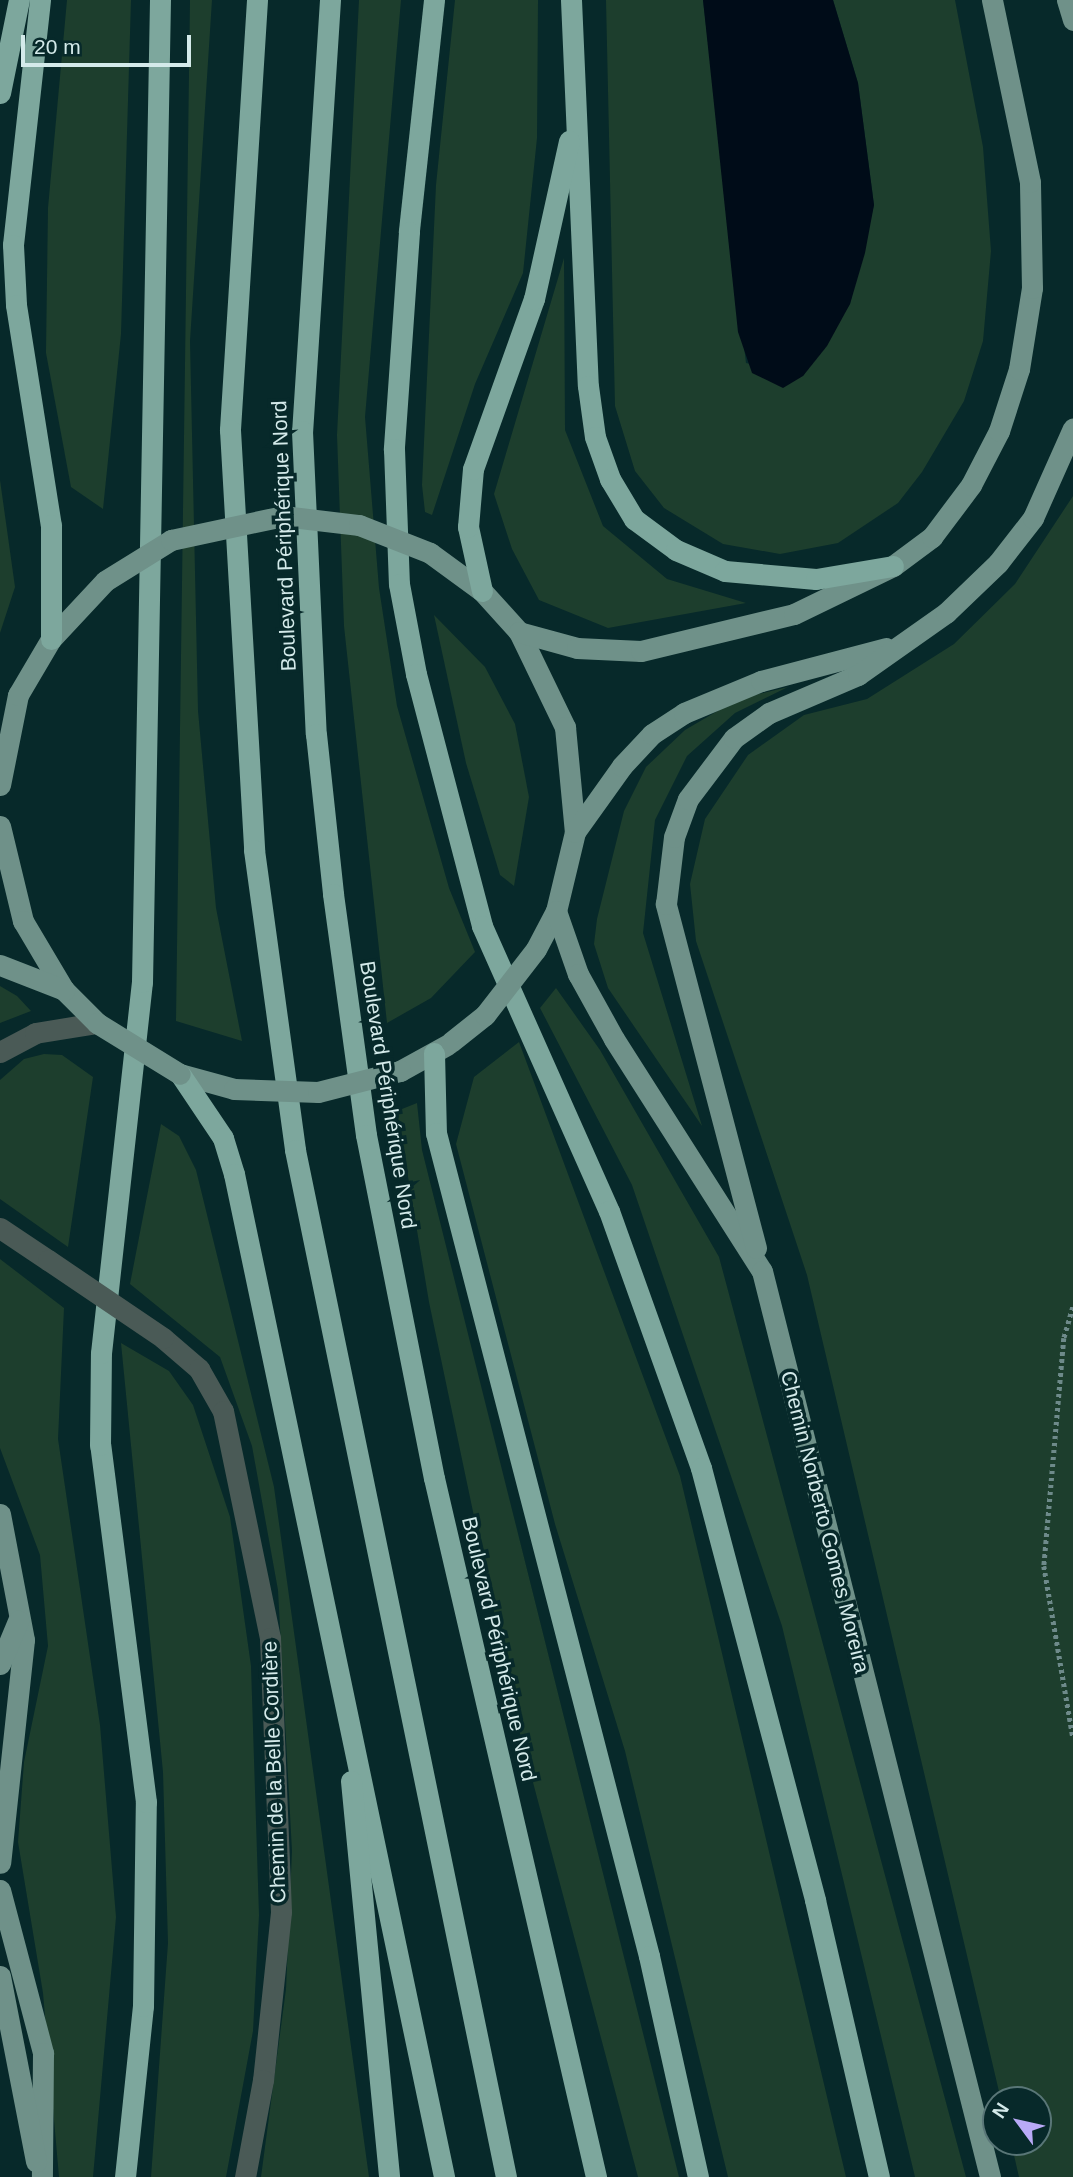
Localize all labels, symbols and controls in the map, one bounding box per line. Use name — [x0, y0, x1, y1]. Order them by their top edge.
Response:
scale bar — [24, 21, 194, 65]
text: 20 m — [34, 35, 81, 58]
street label: Boulevard Périphérique Nord — [267, 400, 301, 672]
street label: Boulevard Périphérique Nord — [354, 959, 422, 1231]
street label: Chemin Norberto Gomes Moreira — [775, 1368, 875, 1676]
street label: Boulevard Périphérique Nord — [456, 1514, 542, 1784]
street label: Chemin de la Belle Cordière — [257, 1640, 291, 1904]
north arrow — [982, 2086, 1052, 2156]
text: N — [988, 2099, 1013, 2122]

